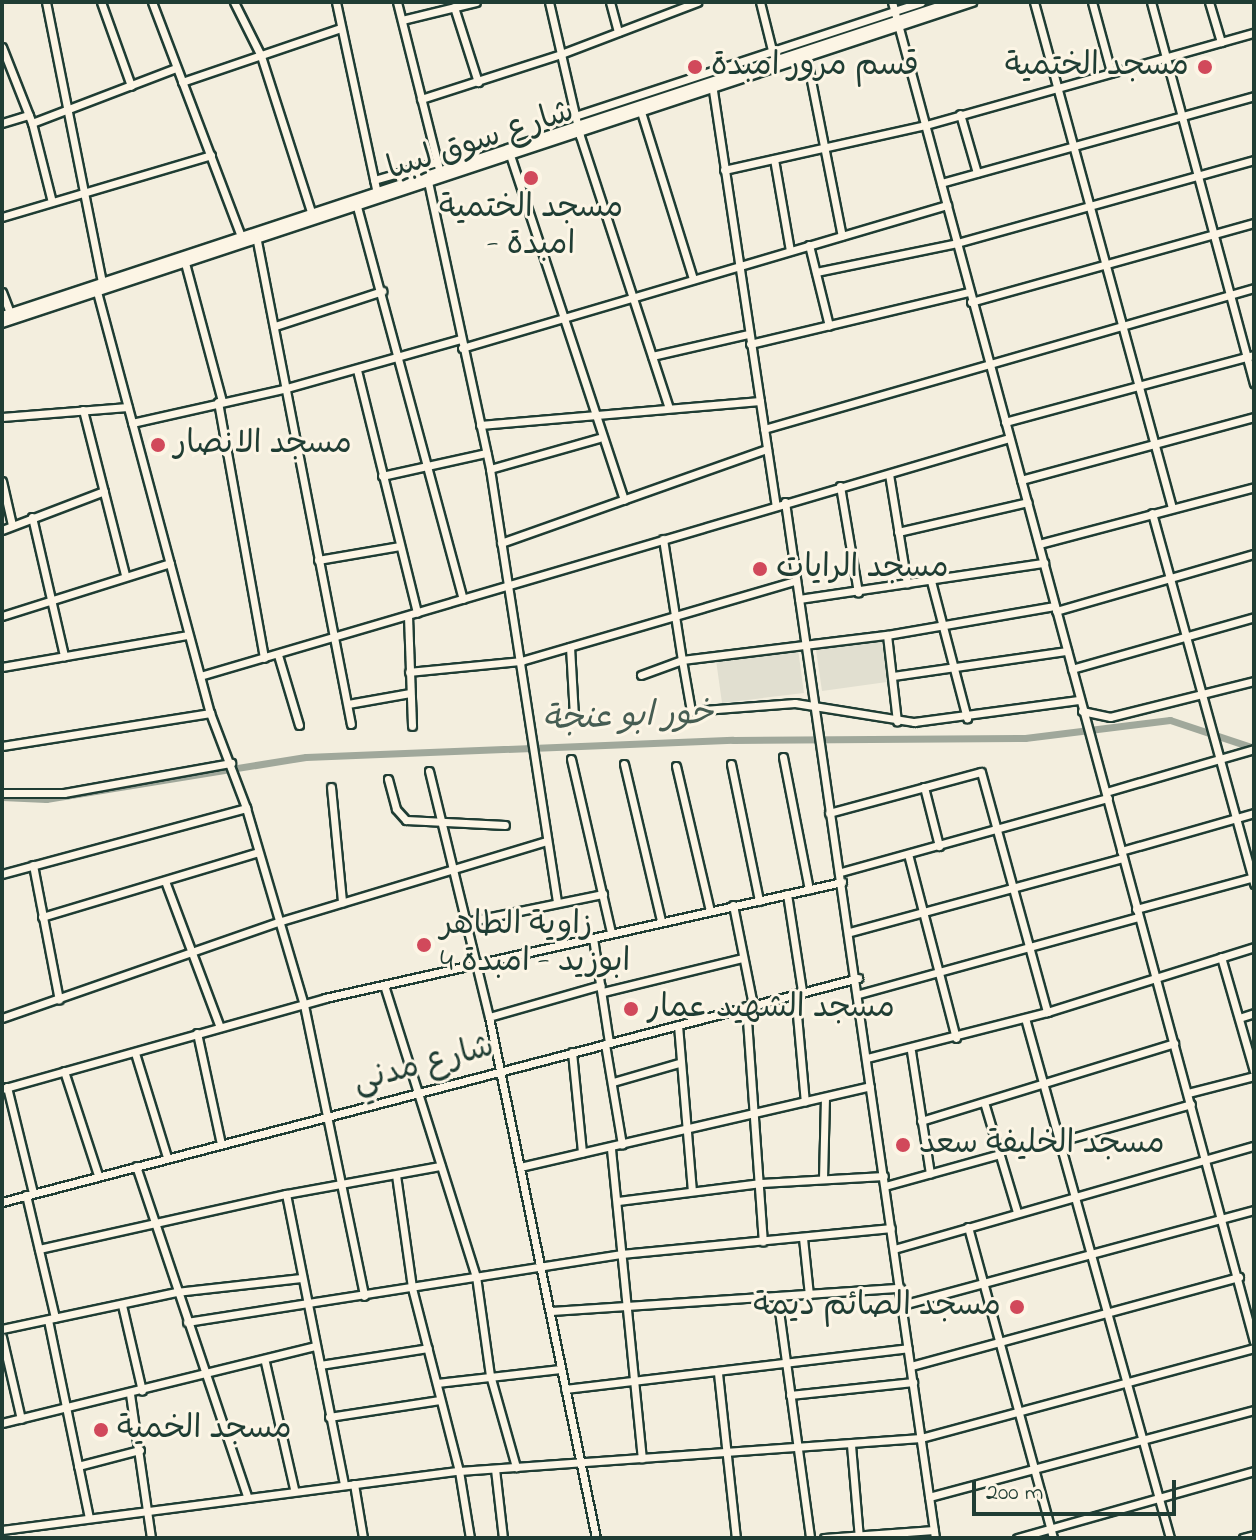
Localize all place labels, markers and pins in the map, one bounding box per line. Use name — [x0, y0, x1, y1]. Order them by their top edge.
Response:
place label: قسم مرور امبدة — [711, 48, 919, 86]
place label: مسجد الختمية — [1005, 48, 1189, 86]
marker: قسم مرور امبدة — [686, 58, 704, 76]
marker: مسجد الختمية — [1196, 58, 1214, 76]
marker: مسجد الختمية - امبدة — [522, 169, 540, 187]
place label: مسجد الختمية - امبدة — [439, 191, 623, 266]
place label: مسجد الانصار — [174, 426, 352, 464]
marker: مسجد الانصار — [149, 436, 167, 454]
place label: مسجد الرايات — [776, 550, 949, 588]
marker: مسجد الرايات — [751, 560, 769, 578]
place label: زاوية الطاهر ابوزيد - امبدة 4 — [440, 908, 630, 983]
marker: زاوية الطاهر ابوزيد - امبدة 4 — [415, 936, 433, 954]
place label: مسجد الشهيد عمار — [647, 990, 895, 1028]
marker: مسجد الشهيد عمار — [622, 1000, 640, 1018]
place label: مسجد الخليفة سعد — [919, 1126, 1165, 1164]
marker: مسجد الخليفة سعد — [894, 1136, 912, 1154]
place label: مسجد الصائم ديمة — [753, 1288, 1001, 1326]
marker: مسجد الصائم ديمة — [1008, 1298, 1026, 1316]
place label: مسجد الخمية — [117, 1411, 292, 1449]
marker: مسجد الخمية — [92, 1421, 110, 1439]

